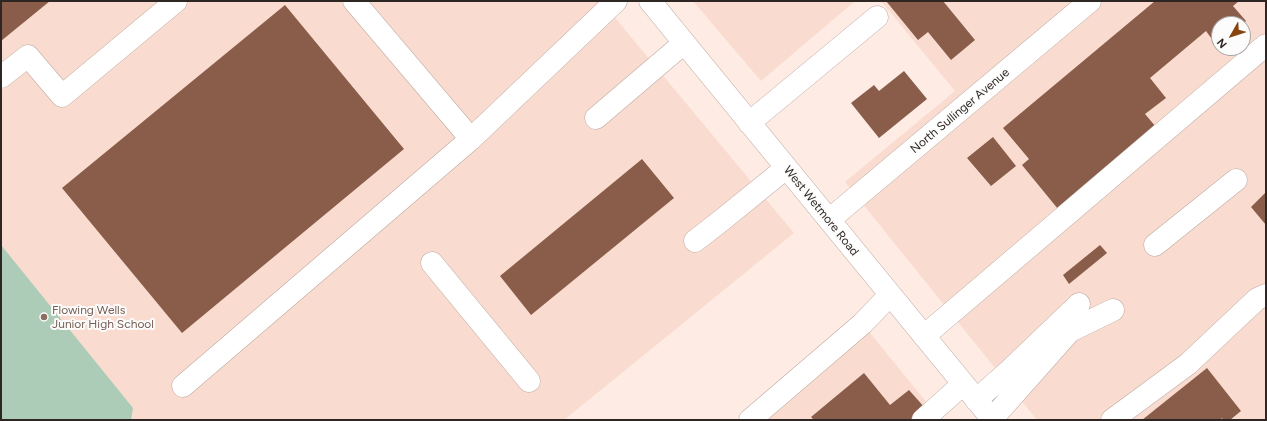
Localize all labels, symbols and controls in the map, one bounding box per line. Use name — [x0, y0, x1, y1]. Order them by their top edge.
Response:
north arrow — [1211, 16, 1251, 56]
text: N — [1214, 36, 1230, 51]
street label: North Sullinger Avenue — [908, 65, 1012, 157]
street label: West Wetmore Road — [780, 163, 862, 259]
place label: Flowing Wells Junior High School — [52, 303, 154, 331]
marker: Flowing Wells Junior High School — [39, 312, 49, 322]

